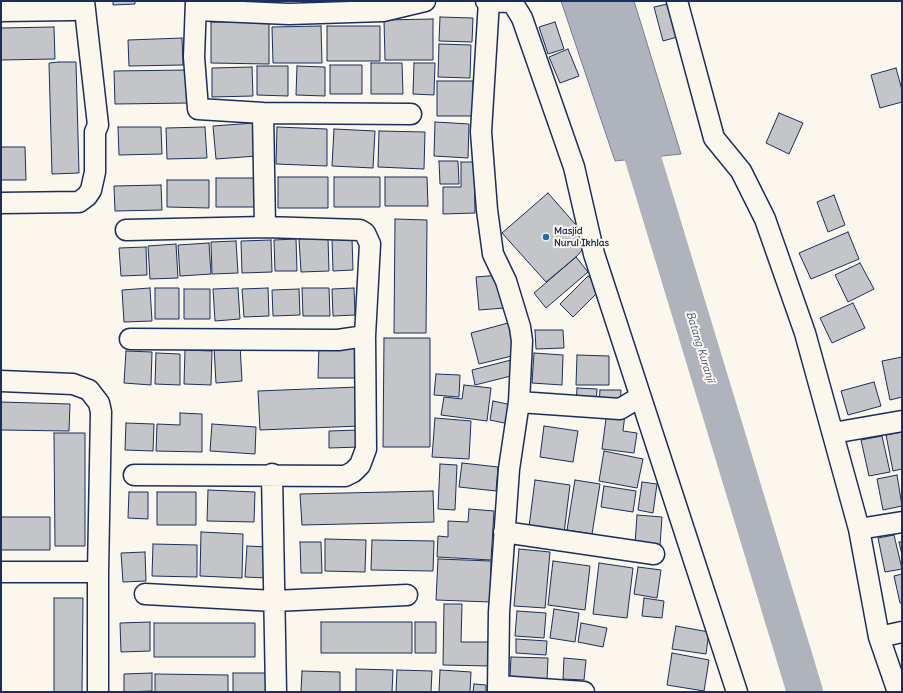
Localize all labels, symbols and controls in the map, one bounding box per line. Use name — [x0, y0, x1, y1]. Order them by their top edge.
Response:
place label: Masjid Nurul Ikhlas — [554, 225, 609, 248]
marker: Masjid Nurul Ikhlas — [541, 232, 551, 242]
water label: Batang Kuranji — [683, 310, 717, 384]

